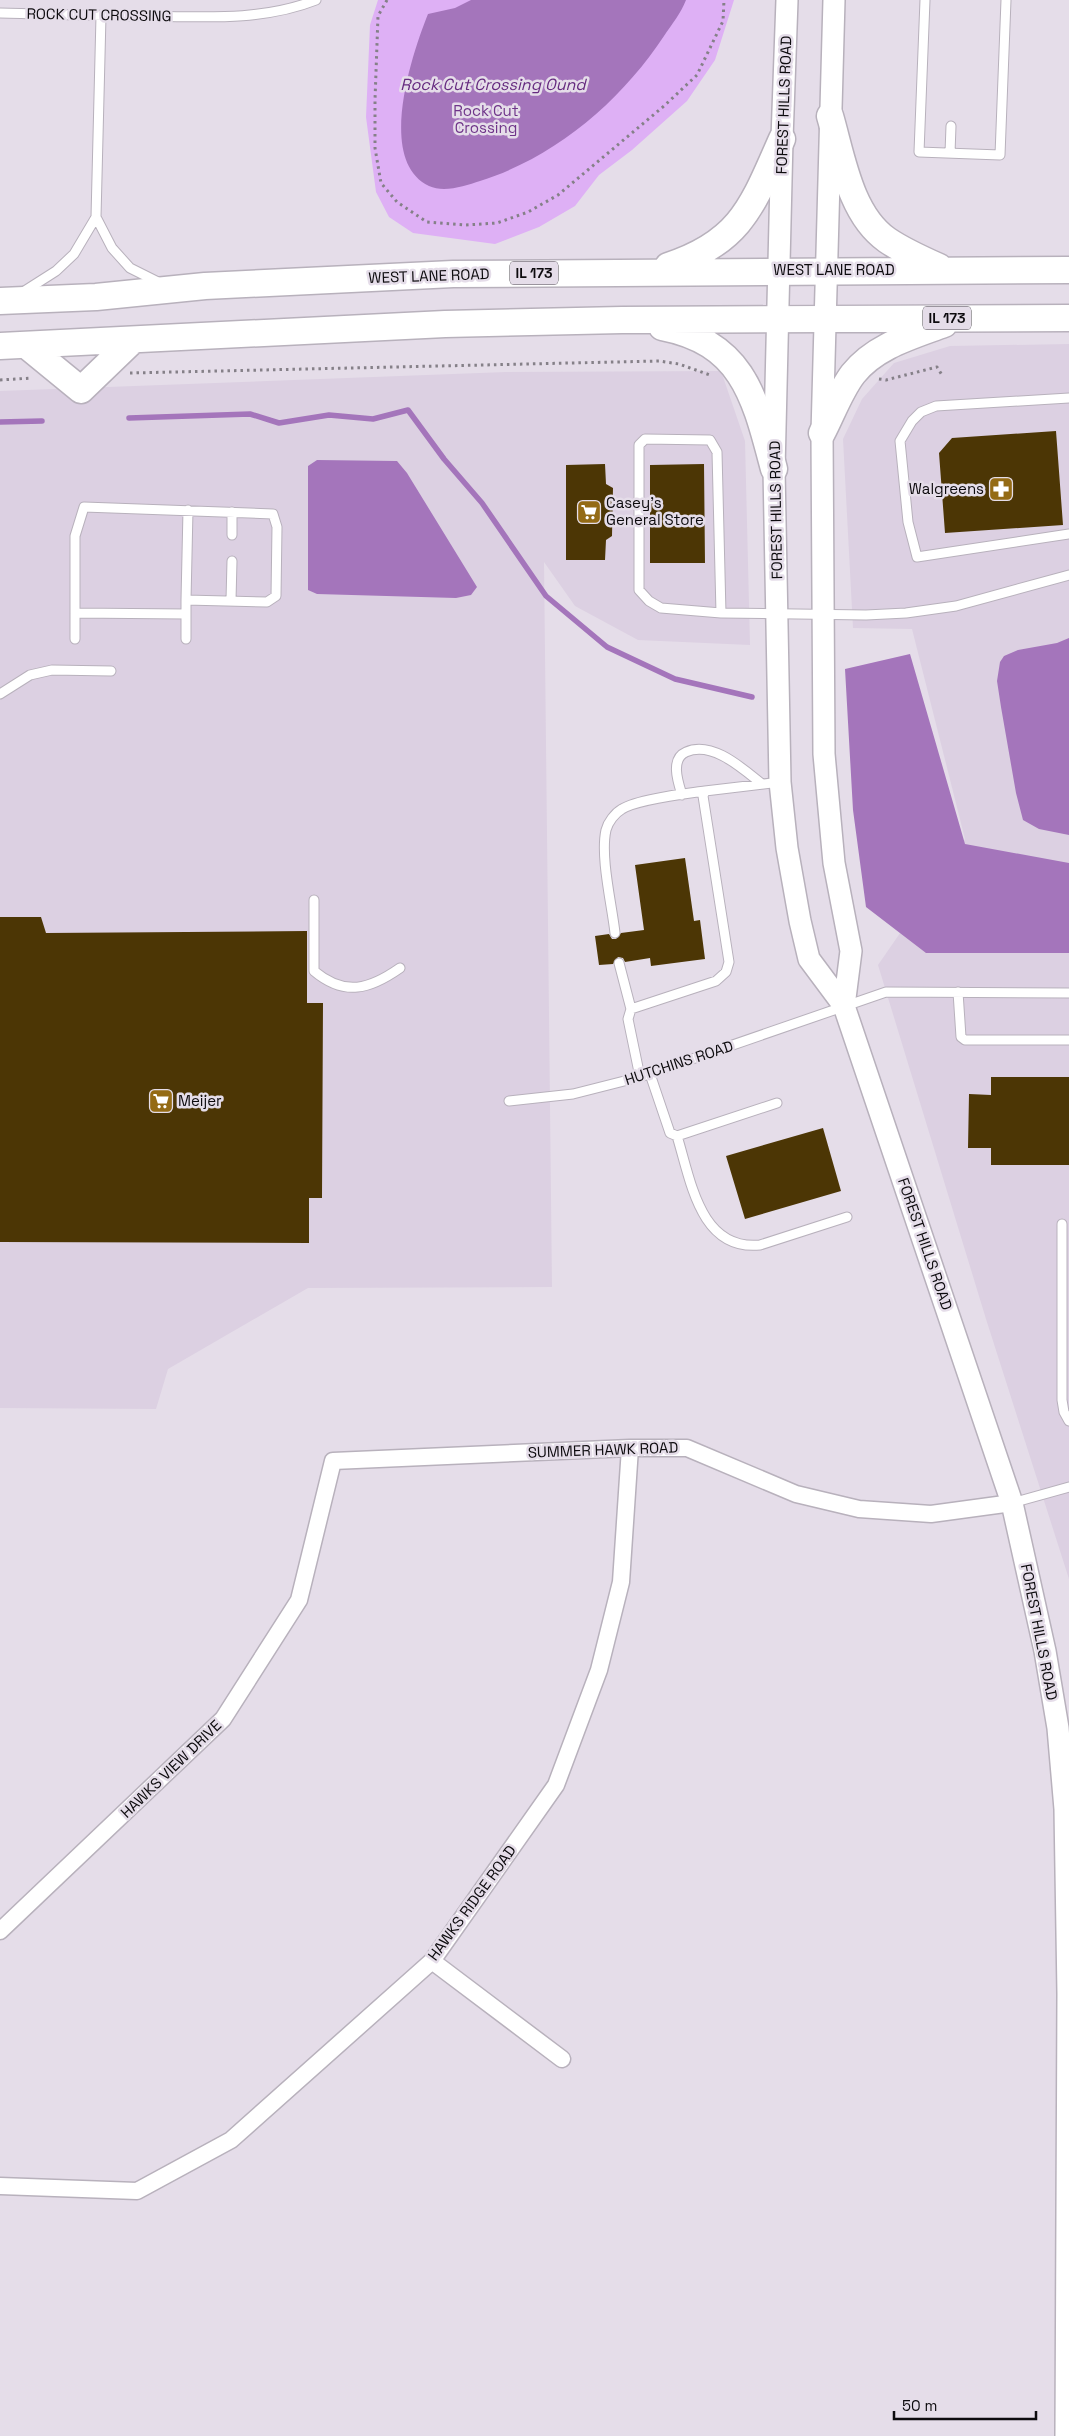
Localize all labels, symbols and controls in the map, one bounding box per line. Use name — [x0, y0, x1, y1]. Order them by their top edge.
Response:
street label: ROCK CUT CROSSING — [26, 4, 172, 25]
street label: FOREST HILLS ROAD — [772, 35, 795, 175]
water label: Rock Cut Crossing Ound — [400, 74, 587, 95]
park label: Rock Cut Crossing — [453, 101, 519, 137]
street label: WEST LANE ROAD — [773, 260, 895, 279]
road number: IL 173 — [510, 262, 558, 284]
street label: WEST LANE ROAD — [368, 264, 490, 287]
road number: IL 173 — [923, 306, 971, 330]
street label: FOREST HILLS ROAD — [765, 440, 786, 579]
pharmacy icon: Walgreens — [988, 476, 1014, 502]
place label: Walgreens — [909, 479, 984, 498]
place label: Casey's General Store — [606, 493, 704, 529]
supermarket icon: Casey's General Store — [576, 499, 602, 525]
street label: HUTCHINS ROAD — [622, 1036, 736, 1089]
supermarket icon: Meijer — [148, 1088, 174, 1114]
place label: Meijer — [178, 1091, 222, 1110]
street label: FOREST HILLS ROAD — [894, 1175, 957, 1313]
street label: SUMMER HAWK ROAD — [527, 1437, 679, 1462]
street label: FOREST HILLS ROAD — [1017, 1562, 1062, 1702]
street label: HAWKS VIEW DRIVE — [116, 1716, 225, 1822]
street label: HAWKS RIDGE ROAD — [423, 1841, 520, 1964]
scale bar — [894, 2388, 1036, 2420]
text: 50 m — [902, 2396, 937, 2415]

